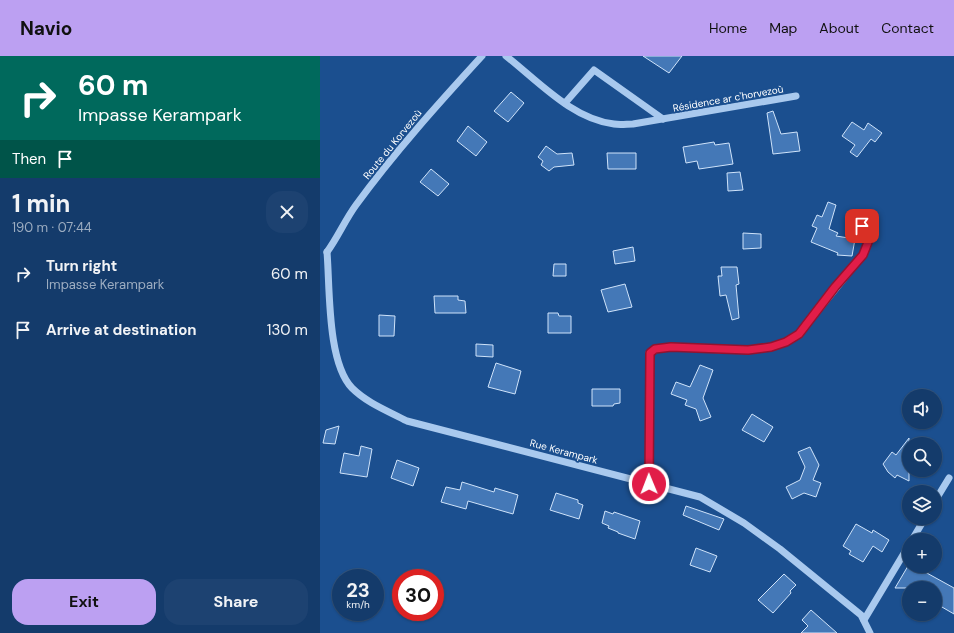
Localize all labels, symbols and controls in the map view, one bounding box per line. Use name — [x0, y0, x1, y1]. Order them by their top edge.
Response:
text: Navio — [20, 16, 72, 41]
text: Home — [709, 19, 747, 37]
text: Map — [769, 19, 797, 37]
text: About — [819, 19, 859, 37]
text: Contact — [881, 19, 934, 37]
text: 60 m — [78, 67, 148, 104]
icon: right — [12, 72, 64, 124]
street label: Résidence ar c'horvezoù — [672, 82, 785, 115]
text: Impasse Kerampark — [78, 103, 242, 127]
street label: Route du Korvezoù — [360, 107, 425, 182]
icon: arrive — [54, 148, 76, 170]
text: Then — [12, 149, 46, 169]
text: 1 min — [12, 188, 70, 219]
button: close — [266, 191, 308, 233]
pin — [845, 209, 879, 243]
icon: arrive — [851, 215, 873, 237]
text: 190 m · 07:44 — [12, 219, 92, 236]
text: Turn right — [46, 256, 117, 276]
icon: right — [12, 263, 34, 285]
text: 60 m — [271, 264, 308, 284]
text: Impasse Kerampark — [46, 276, 164, 293]
icon: arrive — [12, 319, 34, 341]
text: Arrive at destination — [46, 320, 197, 340]
text: 130 m — [267, 320, 308, 340]
map controls — [902, 389, 942, 621]
button: sound — [902, 389, 942, 429]
street label: Rue Kerampark — [529, 436, 599, 467]
button: search — [902, 437, 942, 477]
position arrow — [628, 463, 670, 505]
button: layers — [902, 485, 942, 525]
button: + — [902, 533, 942, 573]
speed limit sign: 30 — [392, 569, 444, 621]
text: 23 — [346, 577, 370, 603]
button: Exit — [12, 579, 156, 625]
button: Share — [164, 579, 308, 625]
button: − — [902, 581, 942, 621]
text: km/h — [346, 598, 370, 611]

